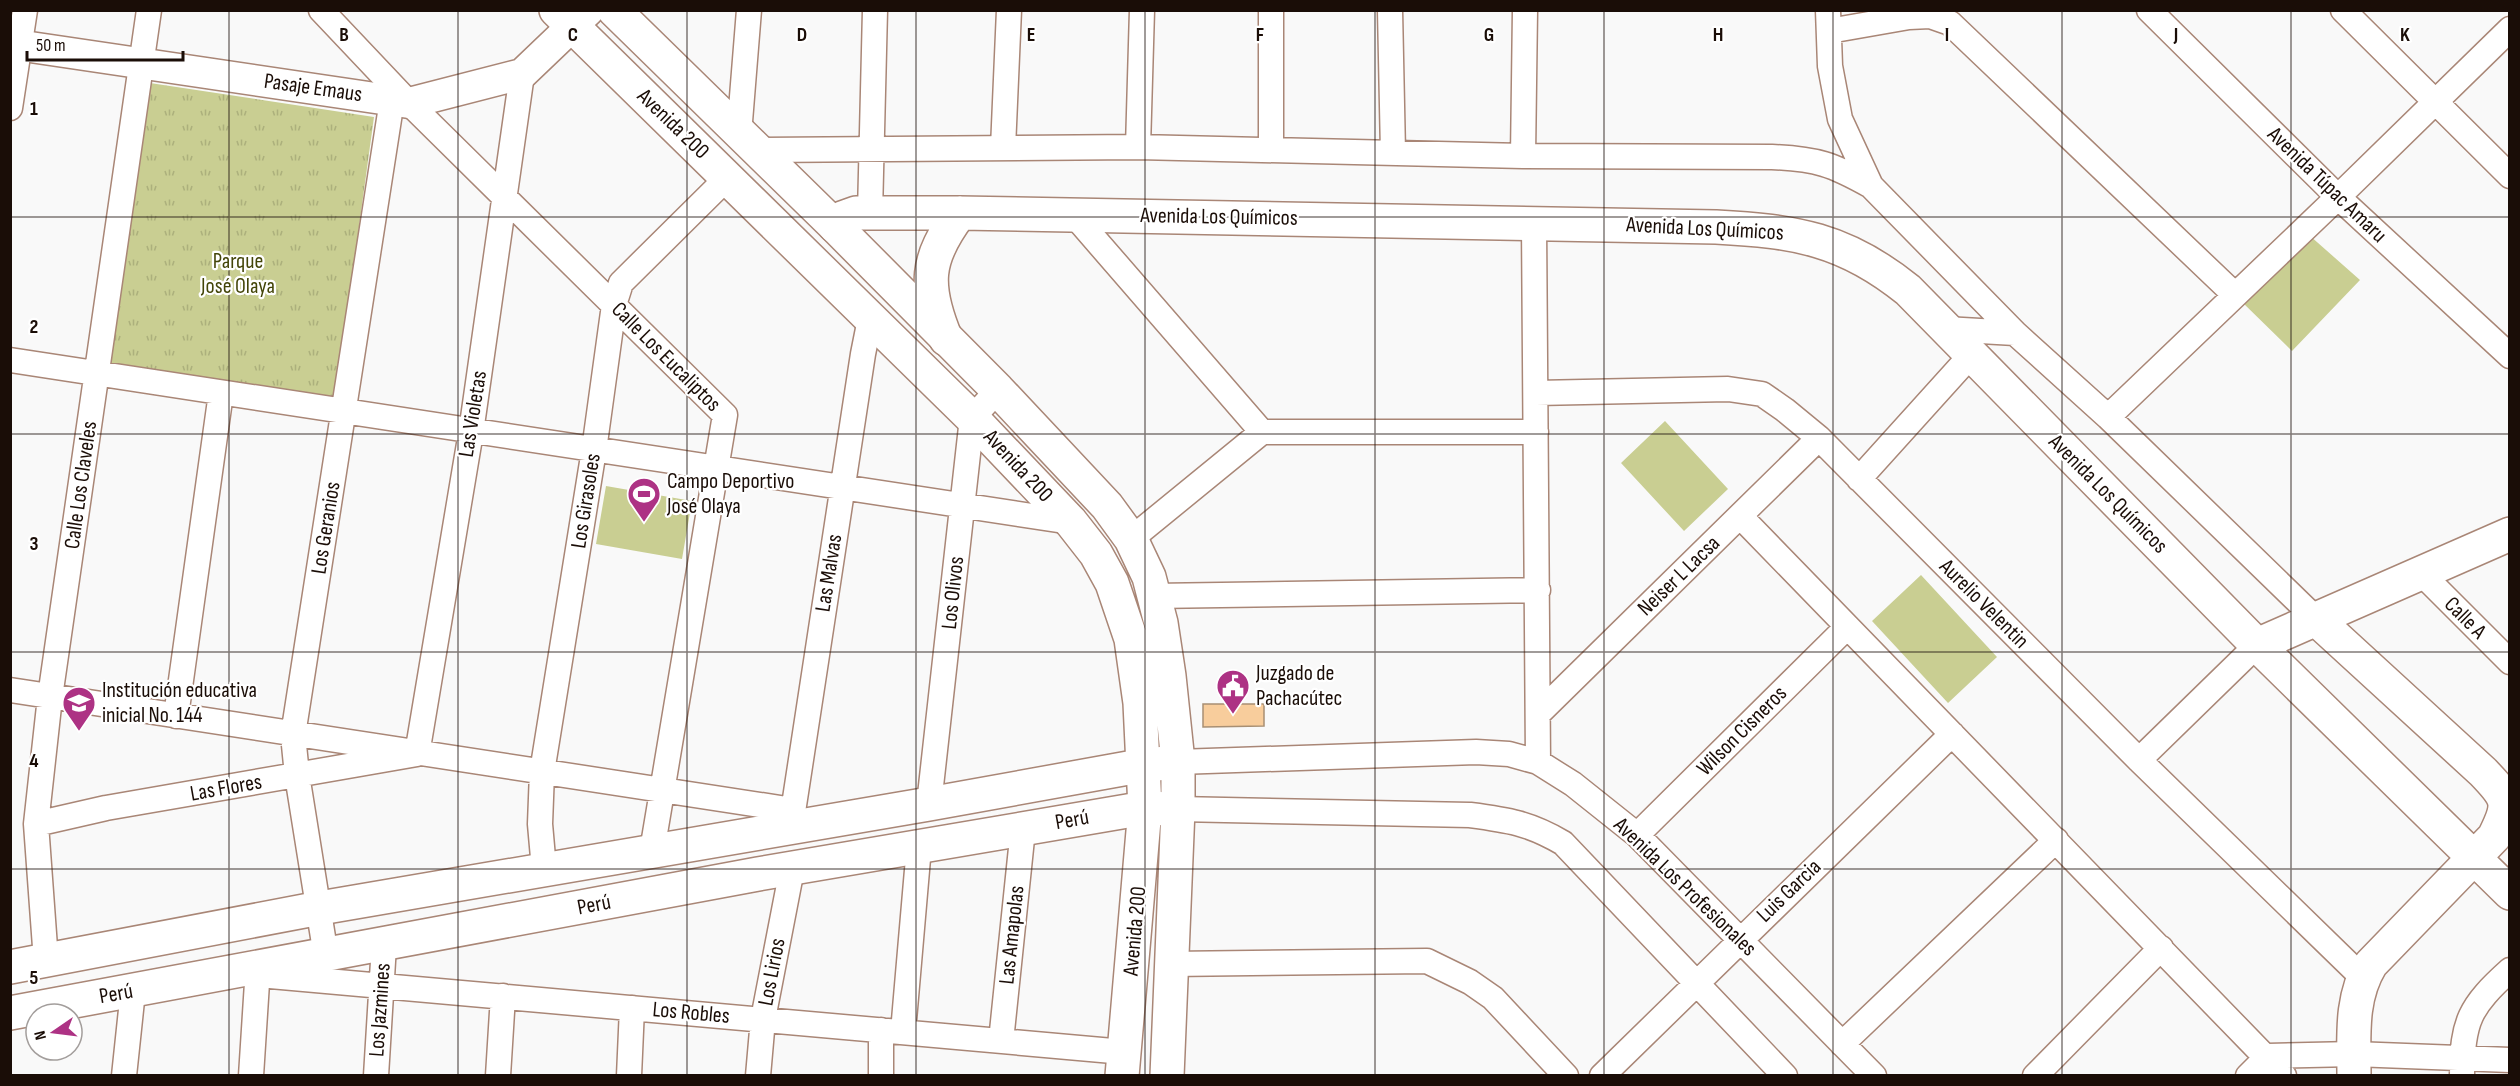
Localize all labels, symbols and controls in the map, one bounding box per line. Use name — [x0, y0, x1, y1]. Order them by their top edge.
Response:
text: B — [339, 23, 349, 47]
text: C — [568, 23, 578, 47]
text: D — [797, 23, 807, 47]
text: E — [1027, 23, 1035, 47]
text: F — [1256, 23, 1264, 47]
text: G — [1484, 23, 1494, 47]
text: H — [1713, 23, 1723, 47]
text: I — [1945, 23, 1949, 47]
text: J — [2173, 23, 2178, 47]
text: K — [2400, 23, 2410, 47]
scale bar — [27, 24, 183, 62]
text: 50 m — [36, 35, 66, 56]
street label: Pasaje Emaus — [262, 68, 364, 108]
street label: Avenida 200 — [631, 82, 715, 165]
text: 1 — [30, 97, 38, 121]
street label: Avenida Túpac Amaru — [2261, 121, 2392, 249]
street label: Avenida Los Químicos — [1139, 202, 1298, 232]
street label: Avenida Los Químicos — [1625, 211, 1784, 247]
park label: Parque José Olaya — [200, 248, 275, 300]
street label: Calle Los Eucaliptos — [605, 296, 727, 418]
text: 2 — [30, 315, 38, 339]
street label: Las Violetas — [453, 369, 493, 459]
street label: Calle Los Claveles — [59, 419, 103, 551]
street label: Avenida 200 — [977, 423, 1058, 508]
street label: Avenida Los Químicos — [2042, 428, 2173, 559]
street label: Los Girasoles — [565, 451, 607, 550]
place label: Campo Deportivo José Olaya — [666, 468, 794, 520]
sports icon: Campo Deportivo José Olaya — [626, 476, 662, 523]
street label: Los Geranios — [305, 480, 347, 576]
street label: Neiser L Lacsa — [1632, 530, 1726, 622]
text: 3 — [30, 532, 39, 556]
street label: Las Malvas — [810, 532, 848, 614]
street label: Aurelio Velentin — [1933, 553, 2034, 654]
street label: Los Olivos — [936, 555, 970, 631]
street label: Calle A — [2438, 591, 2492, 645]
place label: Juzgado de Pachacútec — [1255, 660, 1342, 712]
public building icon: Juzgado de Pachacútec — [1215, 668, 1251, 715]
place label: Institución educativa inicial No. 144 — [102, 677, 257, 729]
street label: Wilson Cisneros — [1691, 680, 1793, 782]
school or university icon: Institución educativa inicial No. 144 — [61, 685, 97, 732]
text: 4 — [29, 749, 39, 773]
street label: Las Flores — [188, 768, 264, 808]
street label: Perú — [1053, 804, 1091, 836]
street label: Avenida Los Profesionales — [1607, 811, 1762, 962]
street label: Luis Garcia — [1751, 854, 1827, 928]
street label: Las Amapolas — [993, 884, 1031, 986]
street label: Avenida 200 — [1118, 885, 1152, 978]
street label: Perú — [575, 889, 613, 921]
street label: Los Lirios — [752, 936, 792, 1008]
street label: Los Jazmines — [363, 962, 397, 1058]
text: 5 — [30, 966, 39, 990]
street label: Perú — [97, 978, 135, 1010]
street label: Los Robles — [651, 996, 731, 1030]
north arrow — [24, 1002, 84, 1062]
text: N — [31, 1029, 51, 1042]

